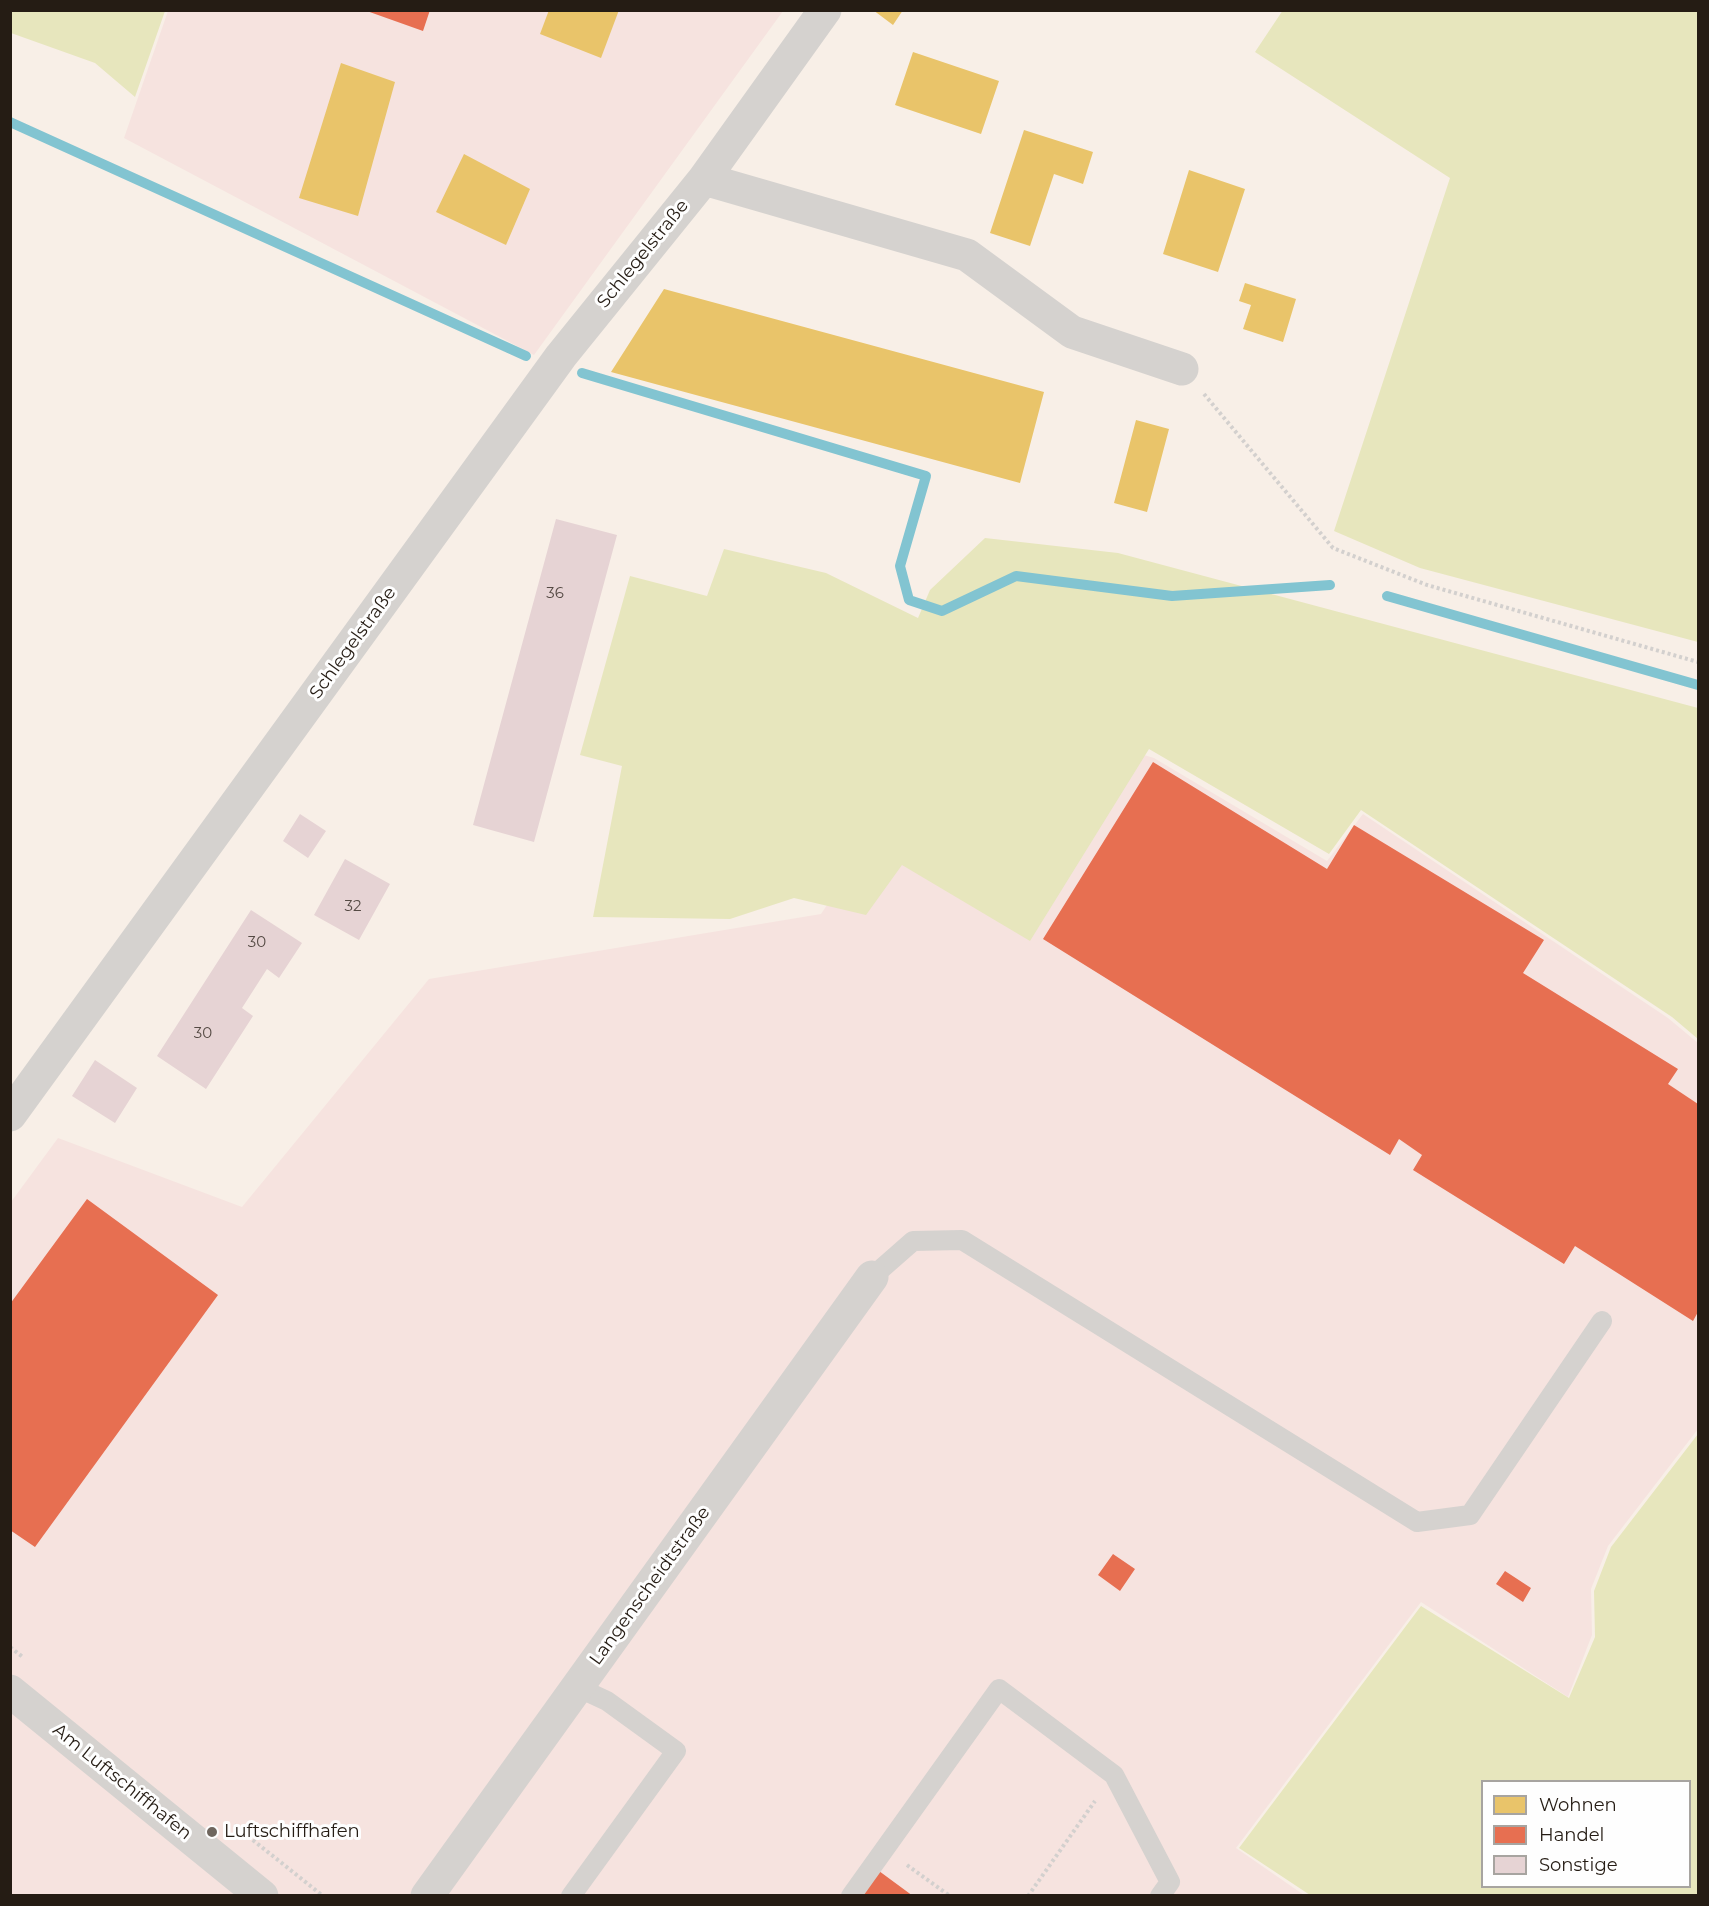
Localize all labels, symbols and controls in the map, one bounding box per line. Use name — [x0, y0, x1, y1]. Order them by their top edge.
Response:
street label: Schlegelstraße — [593, 195, 693, 313]
street label: Schlegelstraße — [305, 583, 401, 703]
house number: 36 — [546, 585, 564, 603]
house number: 32 — [345, 898, 361, 916]
house number: 30 — [248, 934, 266, 952]
house number: 30 — [194, 1025, 212, 1043]
street label: Langenscheidtstraße — [585, 1502, 715, 1670]
street label: Am Luftschiffhafen — [48, 1719, 196, 1845]
legend — [1481, 1780, 1691, 1888]
text: Wohnen — [1539, 1794, 1617, 1816]
place label: Luftschiffhafen — [224, 1821, 360, 1843]
text: Handel — [1539, 1824, 1604, 1846]
marker: Luftschiffhafen — [205, 1825, 219, 1839]
text: Sonstige — [1539, 1854, 1618, 1876]

